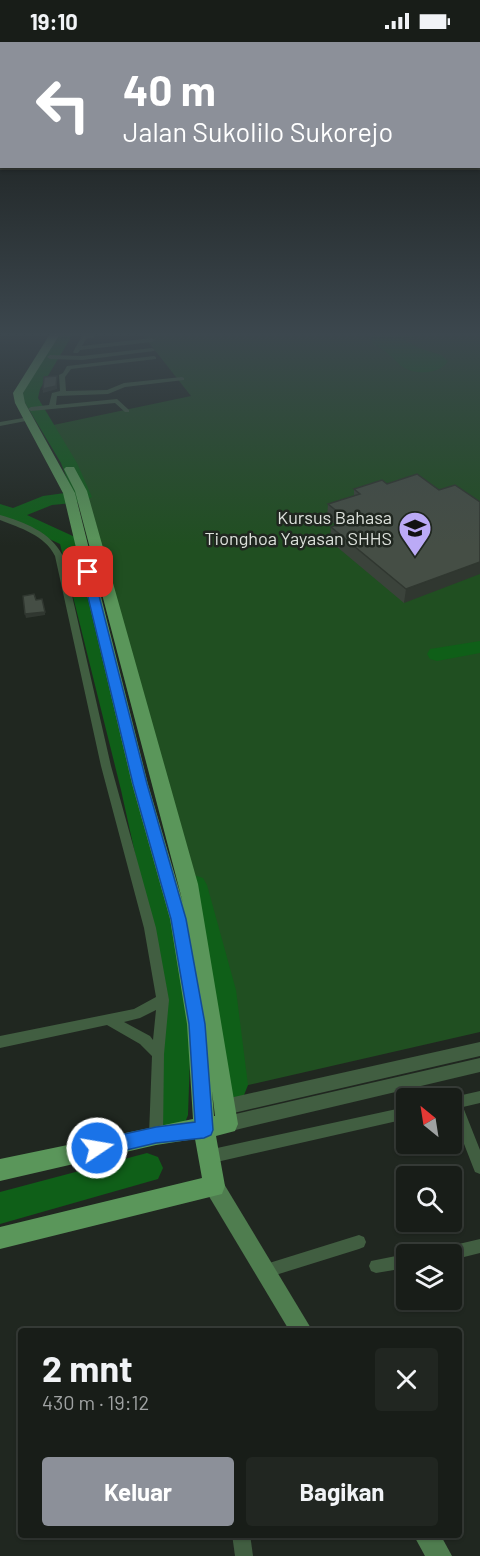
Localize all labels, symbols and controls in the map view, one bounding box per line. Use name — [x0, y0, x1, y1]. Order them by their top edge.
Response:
text: 19:10 — [30, 8, 78, 34]
text: 40 m — [123, 64, 216, 114]
icon: left — [24, 66, 102, 144]
text: Jalan Sukolilo Sukorejo — [123, 115, 393, 147]
place label: Kursus Bahasa Tionghoa Yayasan SHHS — [205, 506, 392, 549]
school or university icon: Kursus Bahasa Tionghoa Yayasan SHHS — [397, 510, 433, 557]
pin — [62, 546, 113, 597]
icon: arrive — [71, 555, 104, 588]
north arrow — [396, 1088, 462, 1154]
map controls — [396, 1088, 462, 1310]
position arrow — [65, 1116, 129, 1180]
button: search — [396, 1166, 462, 1232]
button: layers — [396, 1244, 462, 1310]
text: 2 mnt — [42, 1346, 133, 1389]
button: close — [375, 1348, 438, 1411]
text: 430 m · 19:12 — [42, 1390, 149, 1414]
button: Keluar — [42, 1457, 234, 1526]
button: Bagikan — [246, 1457, 438, 1526]

